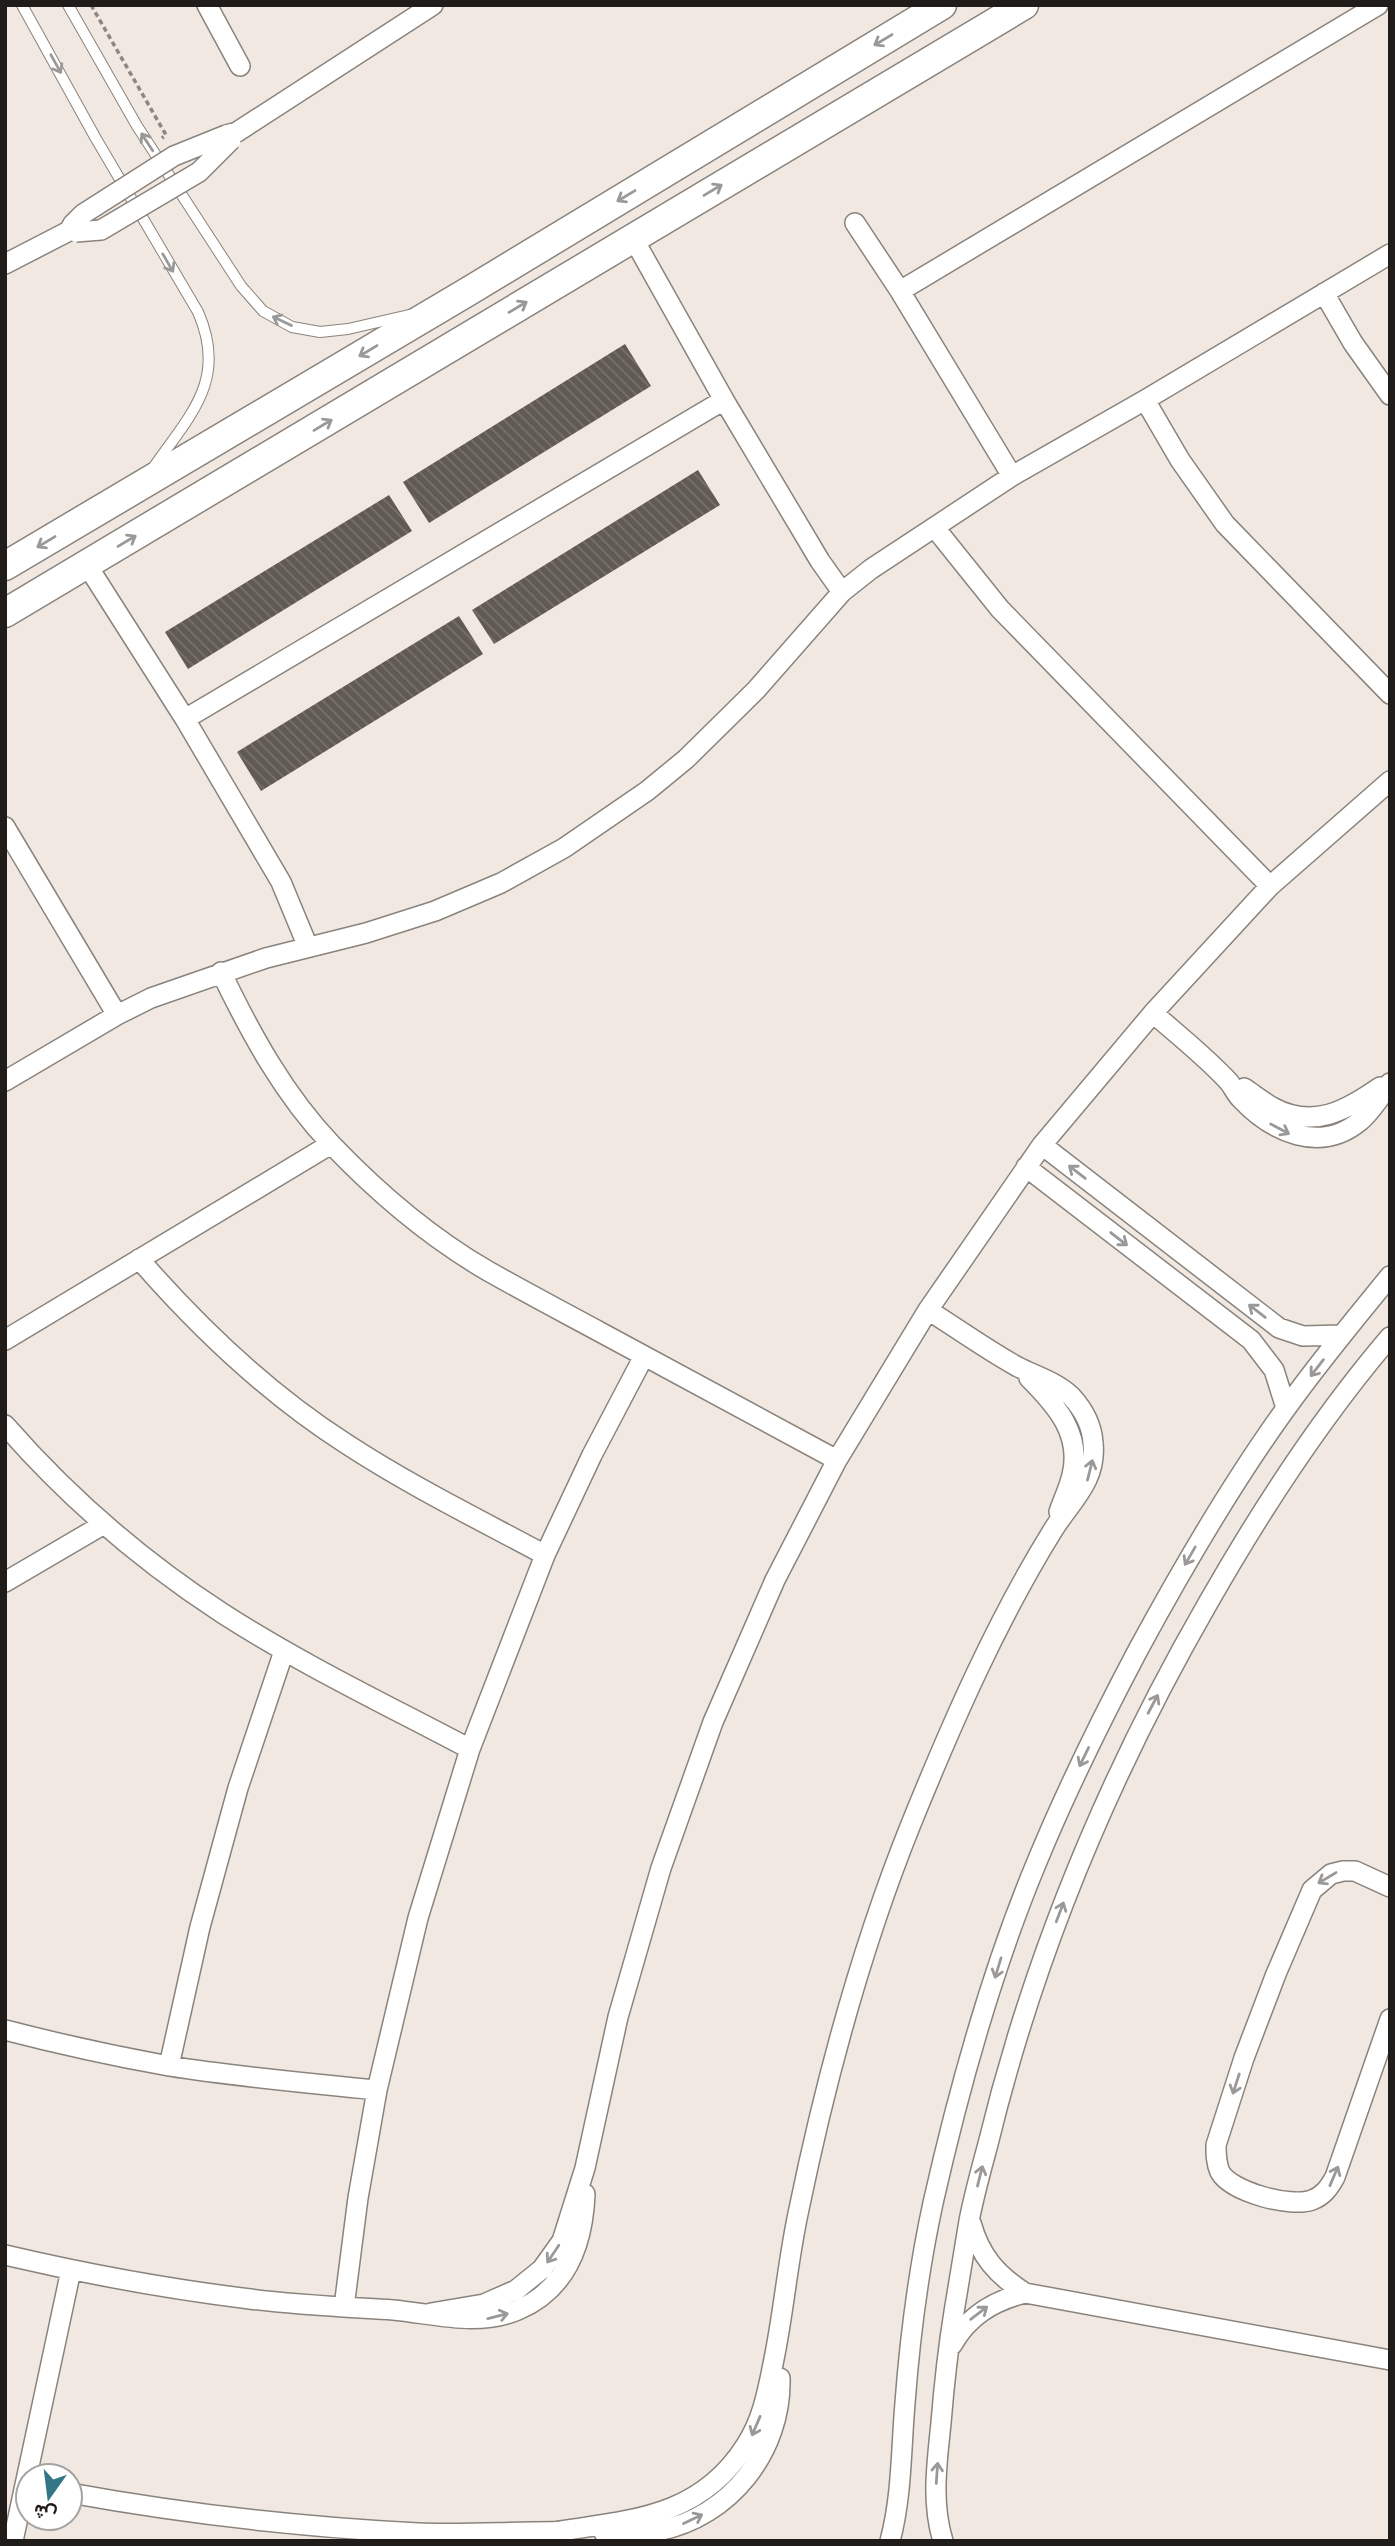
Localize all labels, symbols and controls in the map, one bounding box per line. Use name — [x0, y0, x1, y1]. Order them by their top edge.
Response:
one-way arrow — [874, 33, 894, 47]
one-way arrow — [49, 54, 63, 74]
one-way arrow — [140, 132, 154, 152]
one-way arrow — [702, 183, 722, 197]
one-way arrow — [616, 189, 636, 203]
one-way arrow — [161, 252, 175, 272]
one-way arrow — [507, 300, 527, 314]
one-way arrow — [272, 314, 293, 328]
one-way arrow — [358, 345, 379, 358]
one-way arrow — [312, 417, 332, 431]
one-way arrow — [117, 534, 137, 548]
one-way arrow — [36, 535, 56, 549]
one-way arrow — [1269, 1122, 1289, 1136]
one-way arrow — [1068, 1164, 1087, 1179]
one-way arrow — [1109, 1231, 1128, 1246]
one-way arrow — [1248, 1304, 1266, 1319]
one-way arrow — [1310, 1358, 1325, 1376]
one-way arrow — [1084, 1459, 1097, 1482]
one-way arrow — [1183, 1546, 1197, 1566]
one-way arrow — [1147, 1694, 1160, 1715]
one-way arrow — [1076, 1746, 1090, 1767]
one-way arrow — [1318, 1871, 1337, 1886]
one-way arrow — [1054, 1901, 1067, 1923]
one-way arrow — [991, 1957, 1004, 1979]
one-way arrow — [1229, 2072, 1241, 2094]
one-way arrow — [974, 2165, 987, 2188]
one-way arrow — [1329, 2165, 1342, 2187]
one-way arrow — [546, 2244, 560, 2264]
one-way arrow — [969, 2306, 988, 2321]
one-way arrow — [486, 2308, 509, 2322]
one-way arrow — [749, 2415, 762, 2436]
north arrow — [14, 2462, 84, 2532]
one-way arrow — [930, 2462, 943, 2485]
text: ش — [31, 2499, 59, 2528]
one-way arrow — [682, 2512, 703, 2525]

